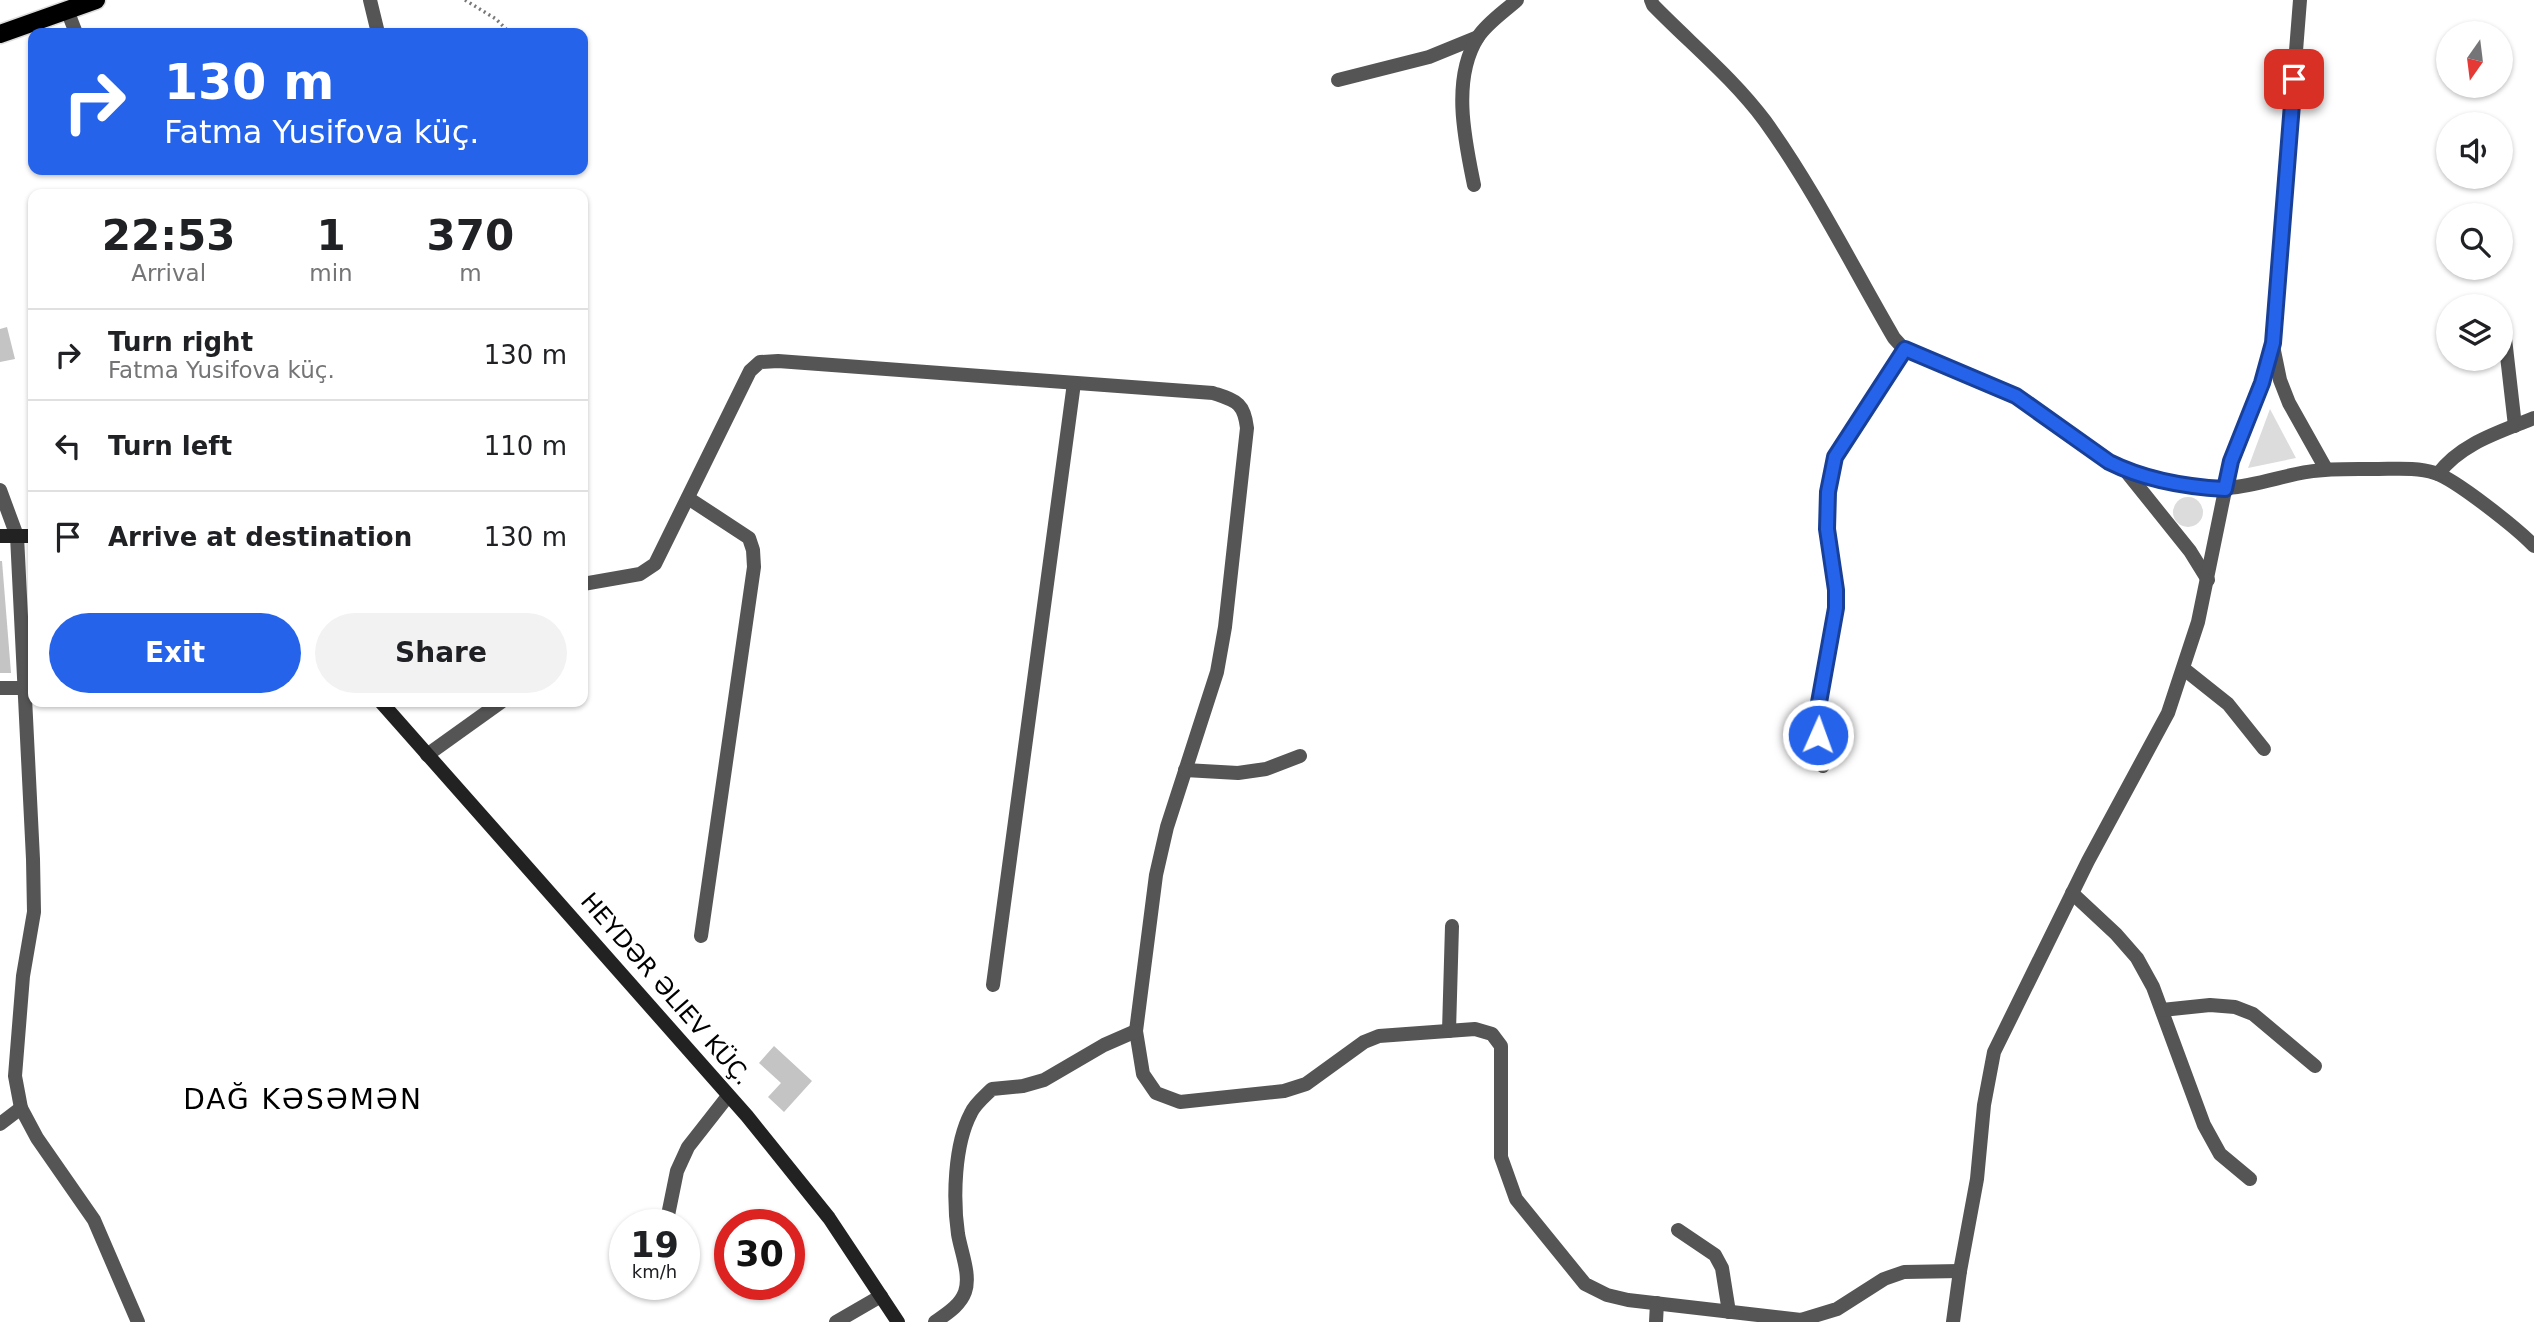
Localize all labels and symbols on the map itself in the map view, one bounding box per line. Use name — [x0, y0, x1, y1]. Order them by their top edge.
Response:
north arrow — [2436, 21, 2513, 98]
pin — [2264, 49, 2324, 109]
position arrow — [1781, 698, 1855, 772]
street label: HEYDƏR ƏLIEV KÜÇ. — [575, 887, 758, 1091]
district label: DAĞ KƏSƏMƏN — [183, 1082, 423, 1116]
speed limit sign: 30 — [714, 1209, 805, 1300]

